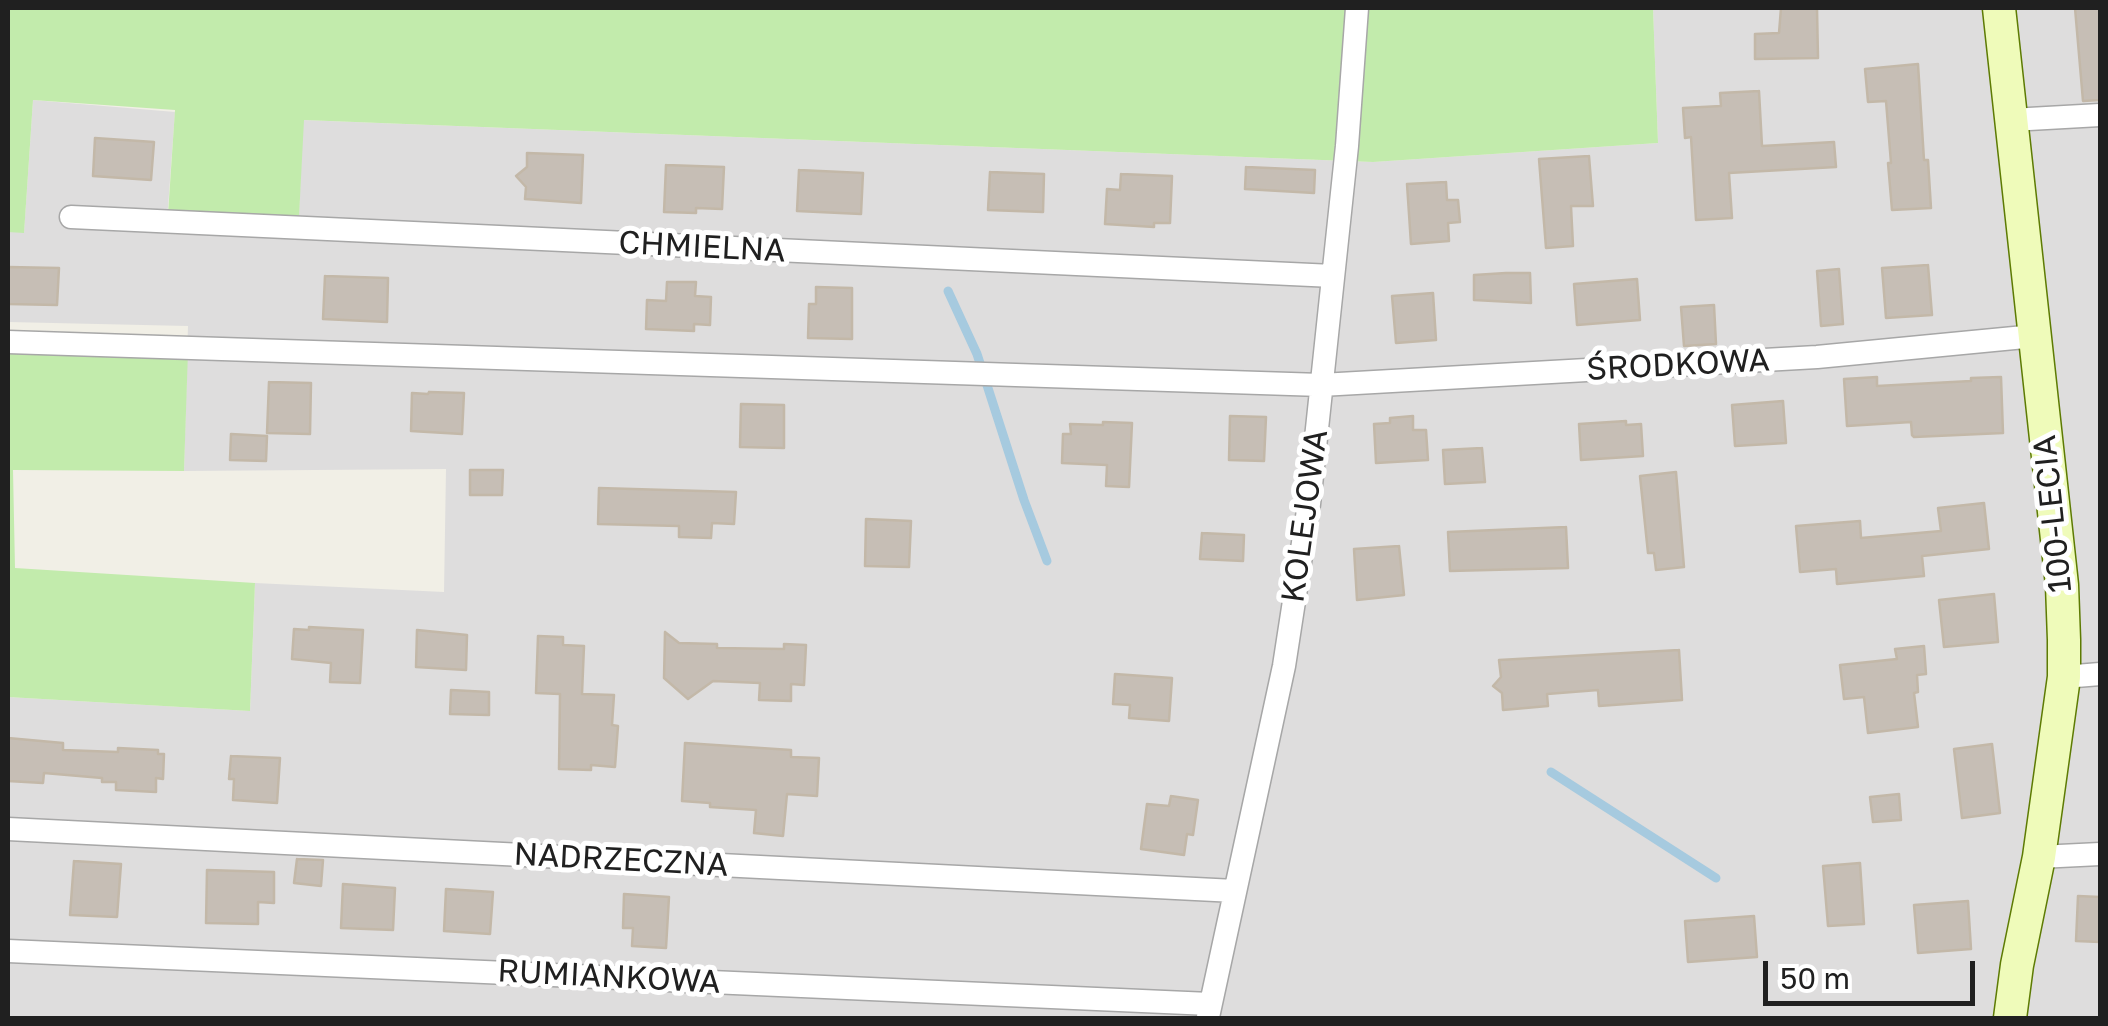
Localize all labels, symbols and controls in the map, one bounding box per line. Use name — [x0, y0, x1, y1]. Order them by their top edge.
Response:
street label: CHMIELNA — [618, 223, 786, 271]
street label: ŚRODKOWA — [1585, 341, 1771, 389]
street label: KOLEJOWA — [1274, 427, 1336, 605]
street label: 100-LECIA — [2026, 433, 2080, 595]
street label: NADRZECZNA — [513, 835, 729, 885]
scale bar — [1768, 941, 1980, 1003]
street label: RUMIANKOWA — [497, 952, 721, 1002]
text: 50 m — [1780, 960, 1850, 996]

